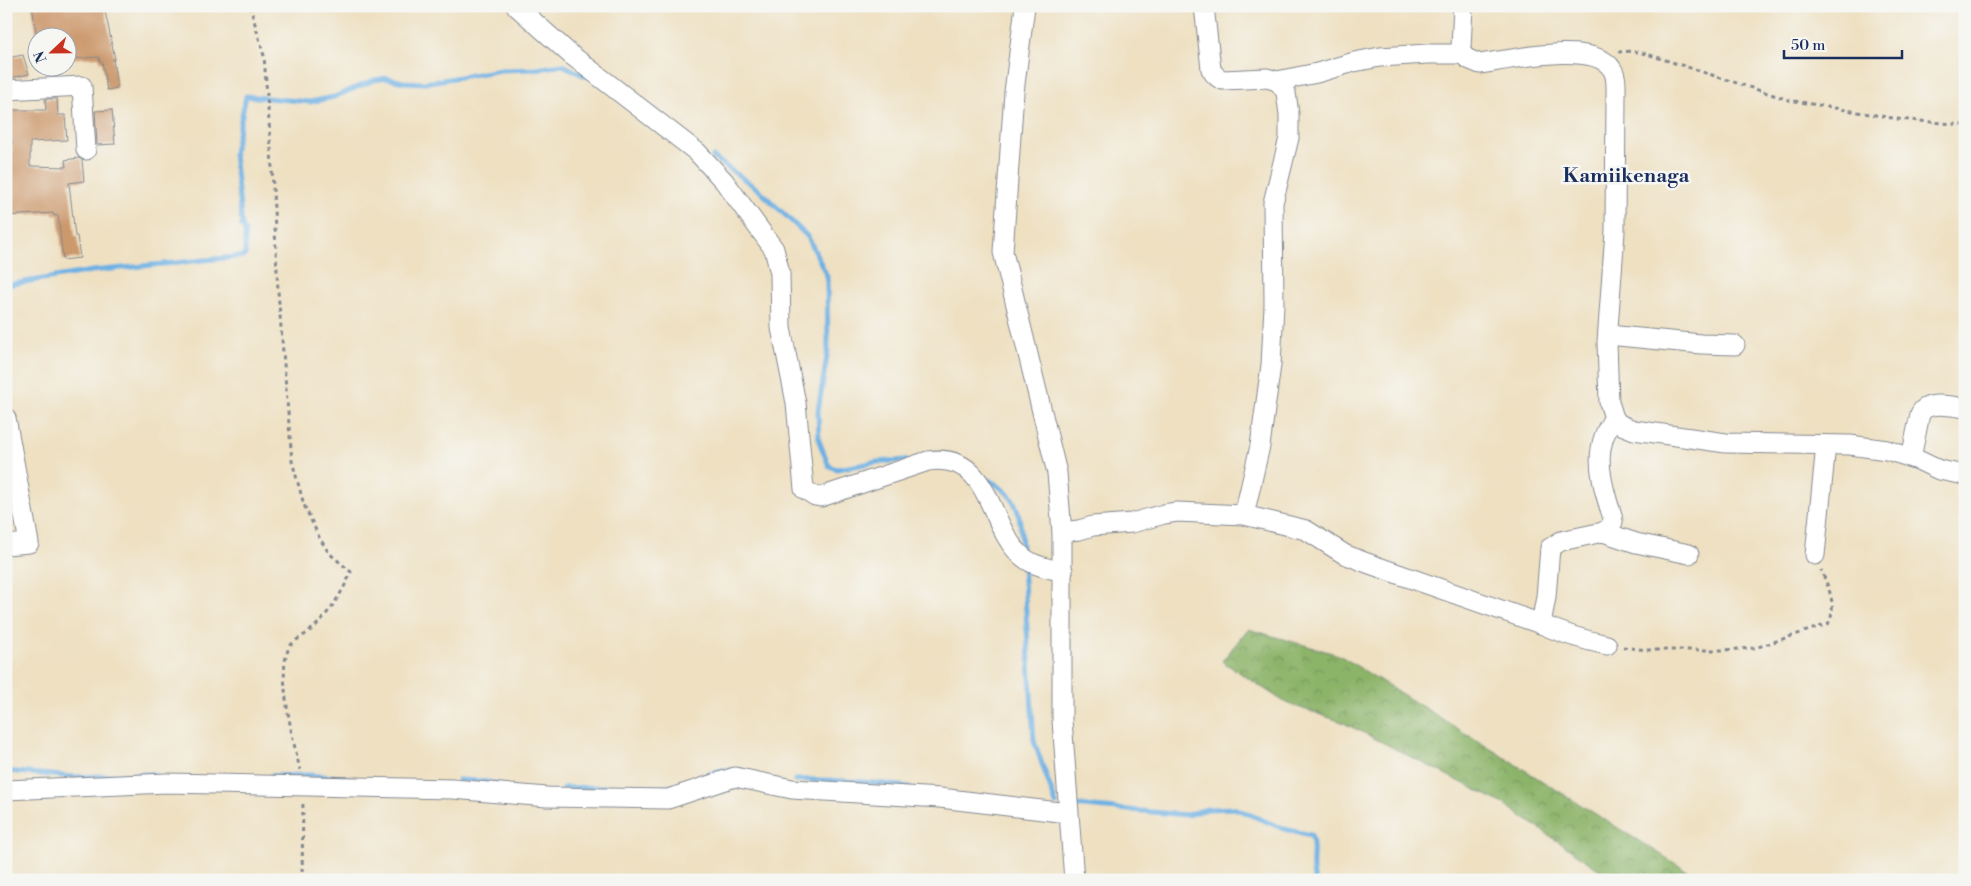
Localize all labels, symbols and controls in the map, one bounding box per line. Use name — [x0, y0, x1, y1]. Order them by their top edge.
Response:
north arrow — [28, 28, 78, 78]
scale bar — [1784, 28, 1901, 60]
text: 50 m — [1791, 36, 1825, 55]
text: N — [30, 48, 51, 65]
district label: Kamiikenaga — [1563, 164, 1689, 189]

